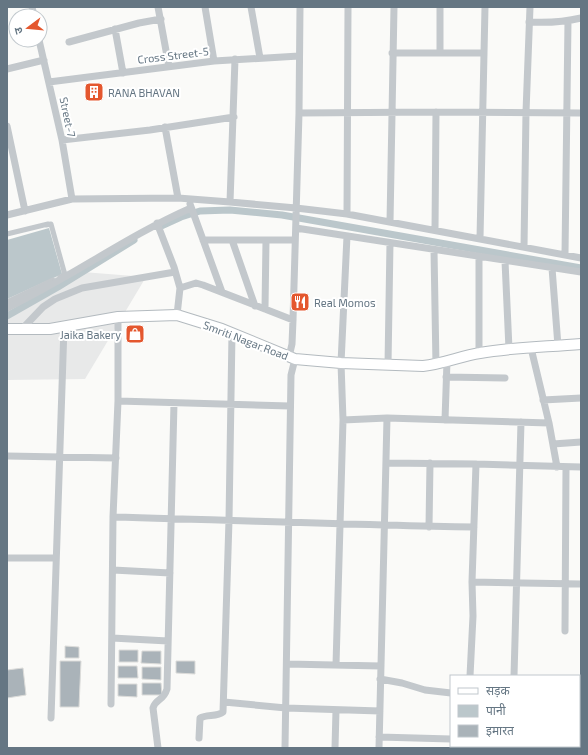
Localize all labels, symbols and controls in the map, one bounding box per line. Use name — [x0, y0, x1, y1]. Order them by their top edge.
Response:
north arrow — [8, 8, 48, 48]
text: उ — [11, 25, 25, 36]
street label: Cross Street-5 — [137, 44, 210, 66]
building icon: RANA BHAVAN — [83, 81, 105, 103]
place label: RANA BHAVAN — [108, 86, 180, 99]
street label: Street-7 — [57, 96, 79, 139]
restaurant icon: Real Momos — [289, 291, 311, 313]
place label: Real Momos — [314, 296, 376, 309]
street label: Smriti Nagar Road — [202, 318, 290, 362]
shop icon: Jaika Bakery — [124, 323, 146, 345]
place label: Jaika Bakery — [60, 328, 121, 341]
legend — [450, 675, 580, 747]
text: सड़क — [486, 683, 511, 698]
text: पानी — [486, 703, 507, 717]
text: इमारत — [486, 723, 515, 738]

